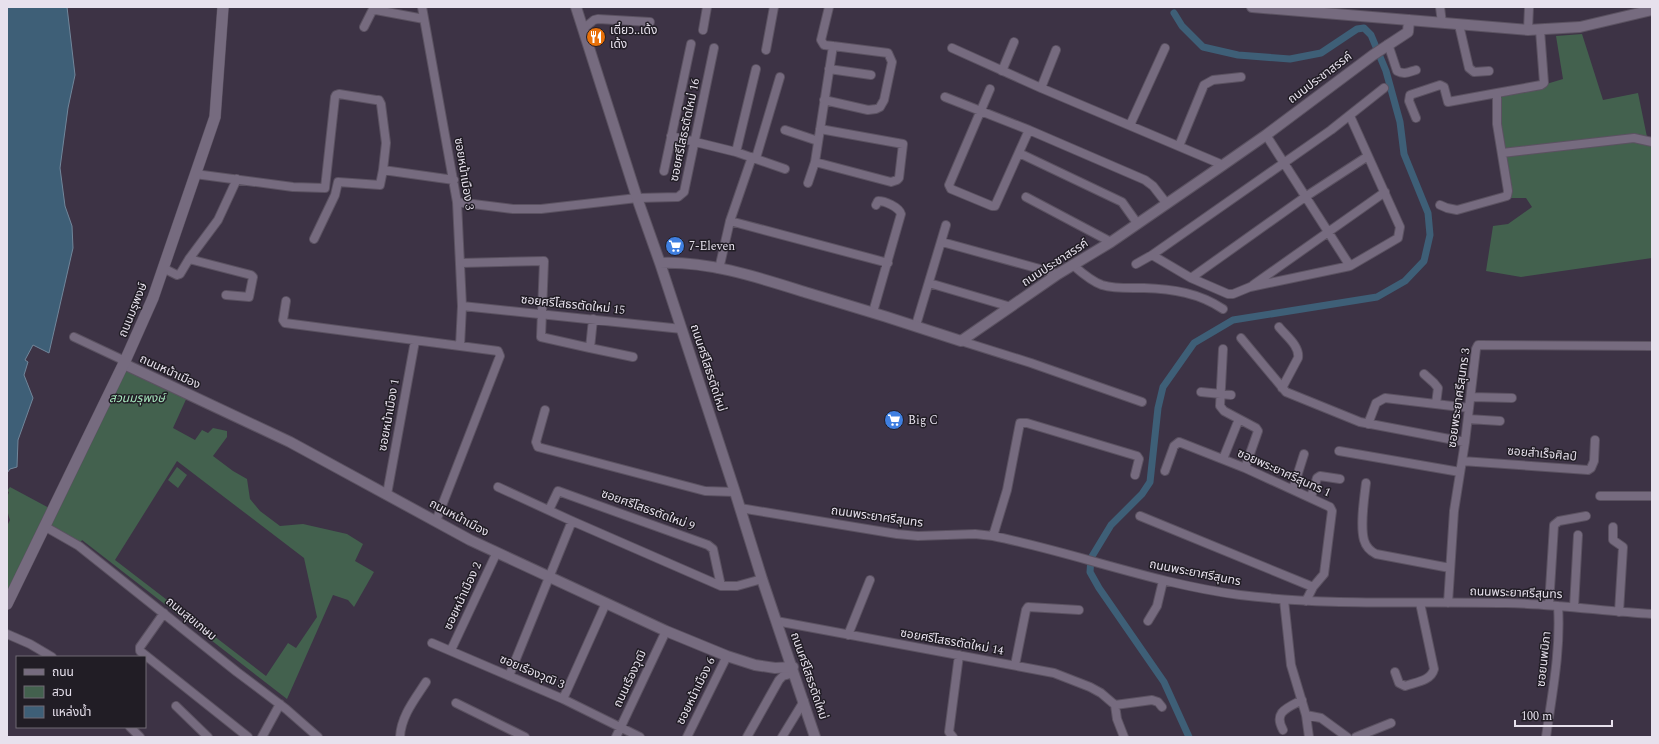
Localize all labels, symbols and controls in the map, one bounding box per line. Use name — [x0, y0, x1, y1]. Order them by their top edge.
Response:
place label: เตี๋ยว..เด้ง เด้ง — [610, 21, 657, 54]
restaurant icon: เตี๋ยว..เด้ง เด้ง — [585, 26, 607, 48]
street label: ถนนประชาสรรค์ — [1284, 47, 1356, 109]
street label: ซอยศรีโสธรตัดใหม่ 16 — [665, 77, 705, 183]
street label: ซอยหน้าเมือง 3 — [449, 136, 479, 212]
street label: ถนนประชาสรรค์ — [1018, 234, 1092, 292]
supermarket icon: 7-Eleven — [664, 235, 686, 257]
place label: 7-Eleven — [689, 237, 735, 256]
street label: ถนนมรุพงษ์ — [113, 279, 153, 340]
street label: ซอยศรีโสธรตัดใหม่ 15 — [520, 290, 626, 320]
street label: ถนนศรีโสธรตัดใหม่ — [685, 322, 731, 414]
street label: ซอยพระยาศรีสุนทร 3 — [1443, 347, 1475, 449]
street label: ถนนหน้าเมือง — [136, 350, 204, 394]
street label: ซอยหน้าเมือง 1 — [373, 377, 405, 453]
park label: สวนมรุพงษ์ — [109, 389, 167, 408]
supermarket icon: Big C — [883, 409, 905, 431]
place label: Big C — [908, 411, 938, 430]
street label: ซอยสำเร็จศิลป์ — [1506, 441, 1578, 467]
street label: ซอยพระยาศรีสุนทร 1 — [1234, 444, 1334, 502]
street label: ซอยศรีโสธรตัดใหม่ 9 — [598, 484, 698, 536]
street label: ถนนหน้าเมือง — [426, 494, 492, 542]
street label: ถนนพระยาศรีสุนทร — [830, 501, 924, 533]
street label: ถนนพระยาศรีสุนทร — [1148, 555, 1243, 591]
street label: ซอยหน้าเมือง 2 — [439, 559, 487, 633]
street label: ถนนพระยาศรีสุนทร — [1469, 582, 1563, 604]
street label: ถนนสุขเกษม — [161, 592, 221, 646]
street label: ซอยศรีโสธรตัดใหม่ 14 — [899, 624, 1005, 660]
street label: ถนนศรีโสธรตัดใหม่ — [785, 630, 833, 722]
street label: ซอยนพนิภา — [1532, 630, 1556, 688]
street label: ถนนเรืองวุฒิ — [608, 647, 652, 711]
street label: ซอยเรืองวุฒิ 3 — [497, 650, 567, 694]
street label: ซอยหน้าเมือง 6 — [671, 654, 721, 728]
legend — [16, 656, 146, 728]
text: ถนน — [52, 663, 74, 682]
text: สวน — [52, 683, 72, 702]
scale bar — [1515, 702, 1612, 728]
text: แหล่งน้ำ — [52, 703, 91, 722]
text: 100 m — [1521, 707, 1552, 726]

